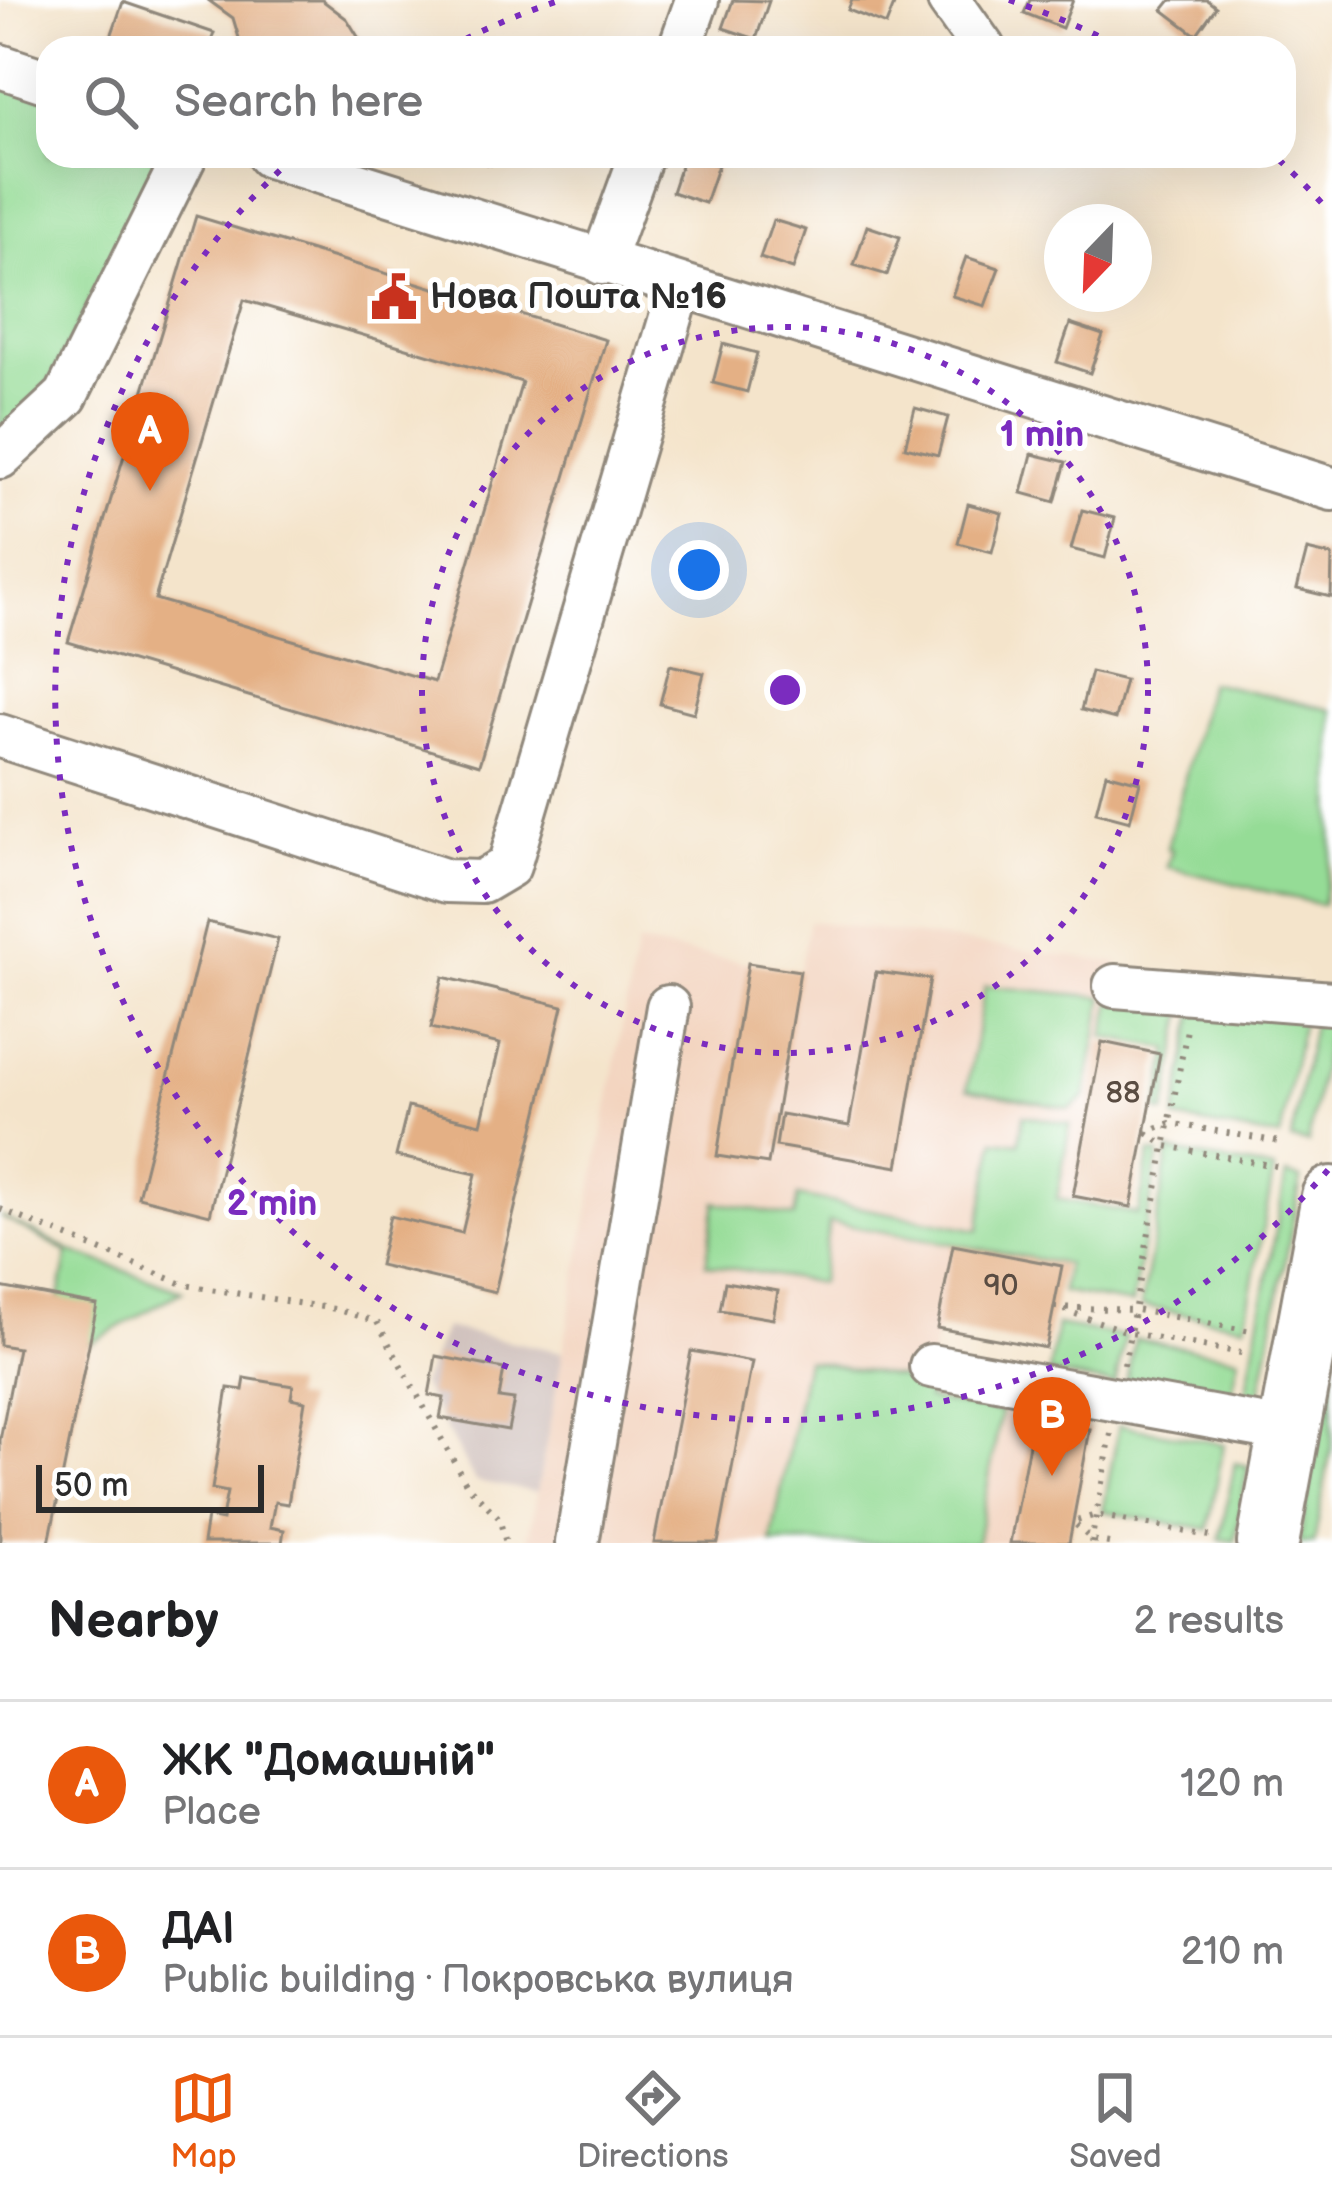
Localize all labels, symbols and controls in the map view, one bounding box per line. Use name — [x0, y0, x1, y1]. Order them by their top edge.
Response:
search box — [36, 36, 1296, 168]
icon: search — [78, 69, 144, 135]
text: Search here — [174, 75, 423, 130]
north arrow — [1044, 204, 1152, 312]
public building icon: Нова Пошта №16 — [369, 272, 419, 322]
place label: Нова Пошта №16 — [430, 276, 727, 319]
pin: A — [111, 392, 189, 491]
text: 1 min — [1000, 414, 1084, 457]
your location — [669, 540, 729, 600]
centre of rings — [764, 669, 806, 711]
house number: 88 — [1106, 1075, 1140, 1111]
text: 2 min — [227, 1183, 317, 1226]
house number: 90 — [984, 1268, 1018, 1304]
pin: B — [1013, 1377, 1091, 1476]
scale bar — [36, 1459, 264, 1512]
text: 50 m — [54, 1466, 129, 1506]
text: Nearby — [48, 1591, 219, 1652]
text: 2 results — [1133, 1598, 1284, 1645]
text: ЖК "Домашній" — [162, 1734, 495, 1789]
text: A — [75, 1761, 99, 1808]
text: 120 m — [1180, 1761, 1284, 1808]
text: Place — [162, 1789, 261, 1836]
text: ДАІ — [162, 1902, 234, 1957]
text: B — [73, 1929, 101, 1976]
text: 210 m — [1181, 1929, 1284, 1976]
text: Public building · Покровська вулиця — [162, 1957, 794, 2004]
tab: Map — [170, 2065, 237, 2177]
tab: Directions — [577, 2065, 729, 2177]
tab: Saved — [1069, 2065, 1162, 2177]

